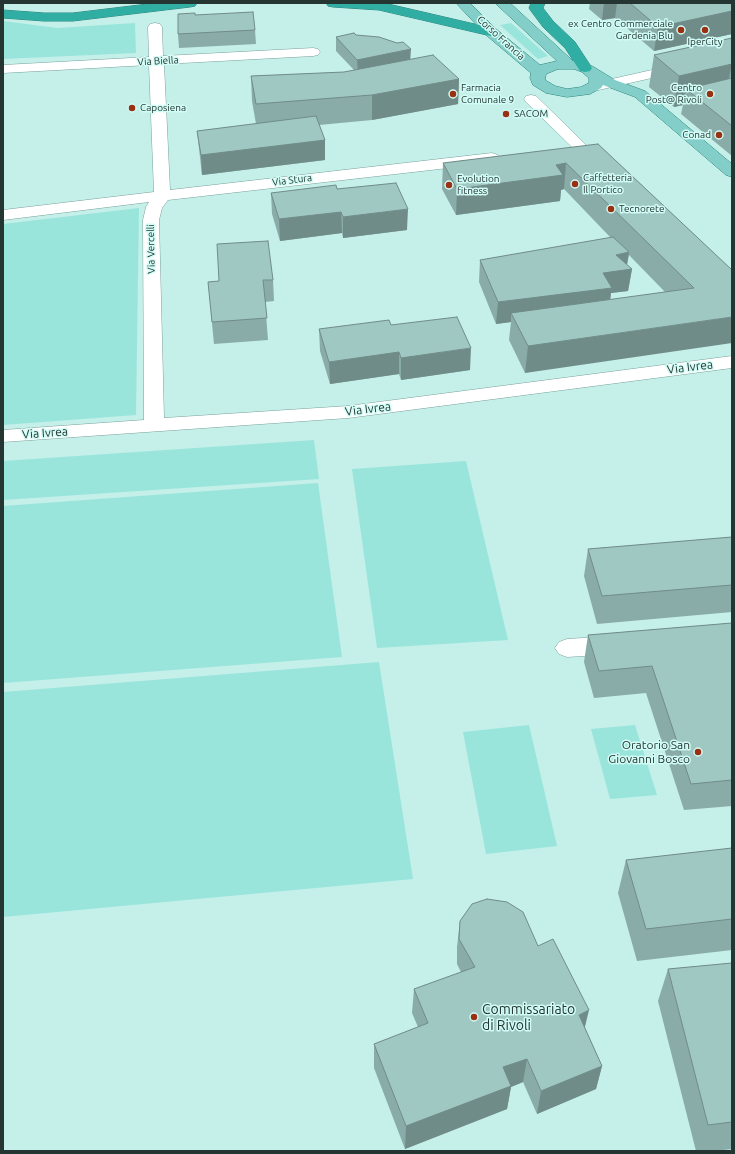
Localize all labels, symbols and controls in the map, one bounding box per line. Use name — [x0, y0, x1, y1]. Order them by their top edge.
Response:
street label: Corso Francia — [475, 13, 527, 63]
place label: ex Centro Commerciale Gardenia Blu — [568, 18, 673, 42]
marker: ex Centro Commerciale Gardenia Blu — [676, 25, 686, 35]
marker: IperCity — [700, 25, 710, 35]
place label: IperCity — [687, 36, 723, 48]
street label: Via Biella — [137, 54, 179, 68]
place label: Farmacia Comunale 9 — [461, 82, 514, 106]
place label: Centro Post@ Rivoli — [646, 82, 702, 106]
marker: Farmacia Comunale 9 — [448, 89, 458, 99]
marker: Centro Post@ Rivoli — [705, 89, 715, 99]
place label: Caposiena — [140, 102, 186, 114]
marker: Caposiena — [127, 103, 137, 113]
place label: SACOM — [514, 108, 548, 120]
marker: SACOM — [501, 109, 511, 119]
place label: Conad — [682, 129, 711, 141]
marker: Conad — [714, 130, 724, 140]
street label: Via Stura — [271, 172, 313, 188]
place label: Caffetteria Il Portico — [583, 172, 632, 196]
place label: Evolution fitness — [457, 173, 499, 196]
marker: Caffetteria Il Portico — [570, 179, 580, 189]
marker: Evolution fitness — [444, 180, 454, 190]
place label: Tecnorete — [619, 203, 665, 215]
marker: Tecnorete — [606, 204, 616, 214]
street label: Via Vercelli — [145, 224, 157, 274]
street label: Via Ivrea — [666, 357, 714, 377]
street label: Via Ivrea — [344, 399, 392, 419]
street label: Via Ivrea — [22, 424, 68, 442]
place label: Oratorio San Giovanni Bosco — [608, 738, 690, 766]
marker: Oratorio San Giovanni Bosco — [693, 747, 703, 757]
place label: Commissariato di Rivoli — [482, 1001, 575, 1034]
marker: Commissariato di Rivoli — [469, 1012, 479, 1022]

